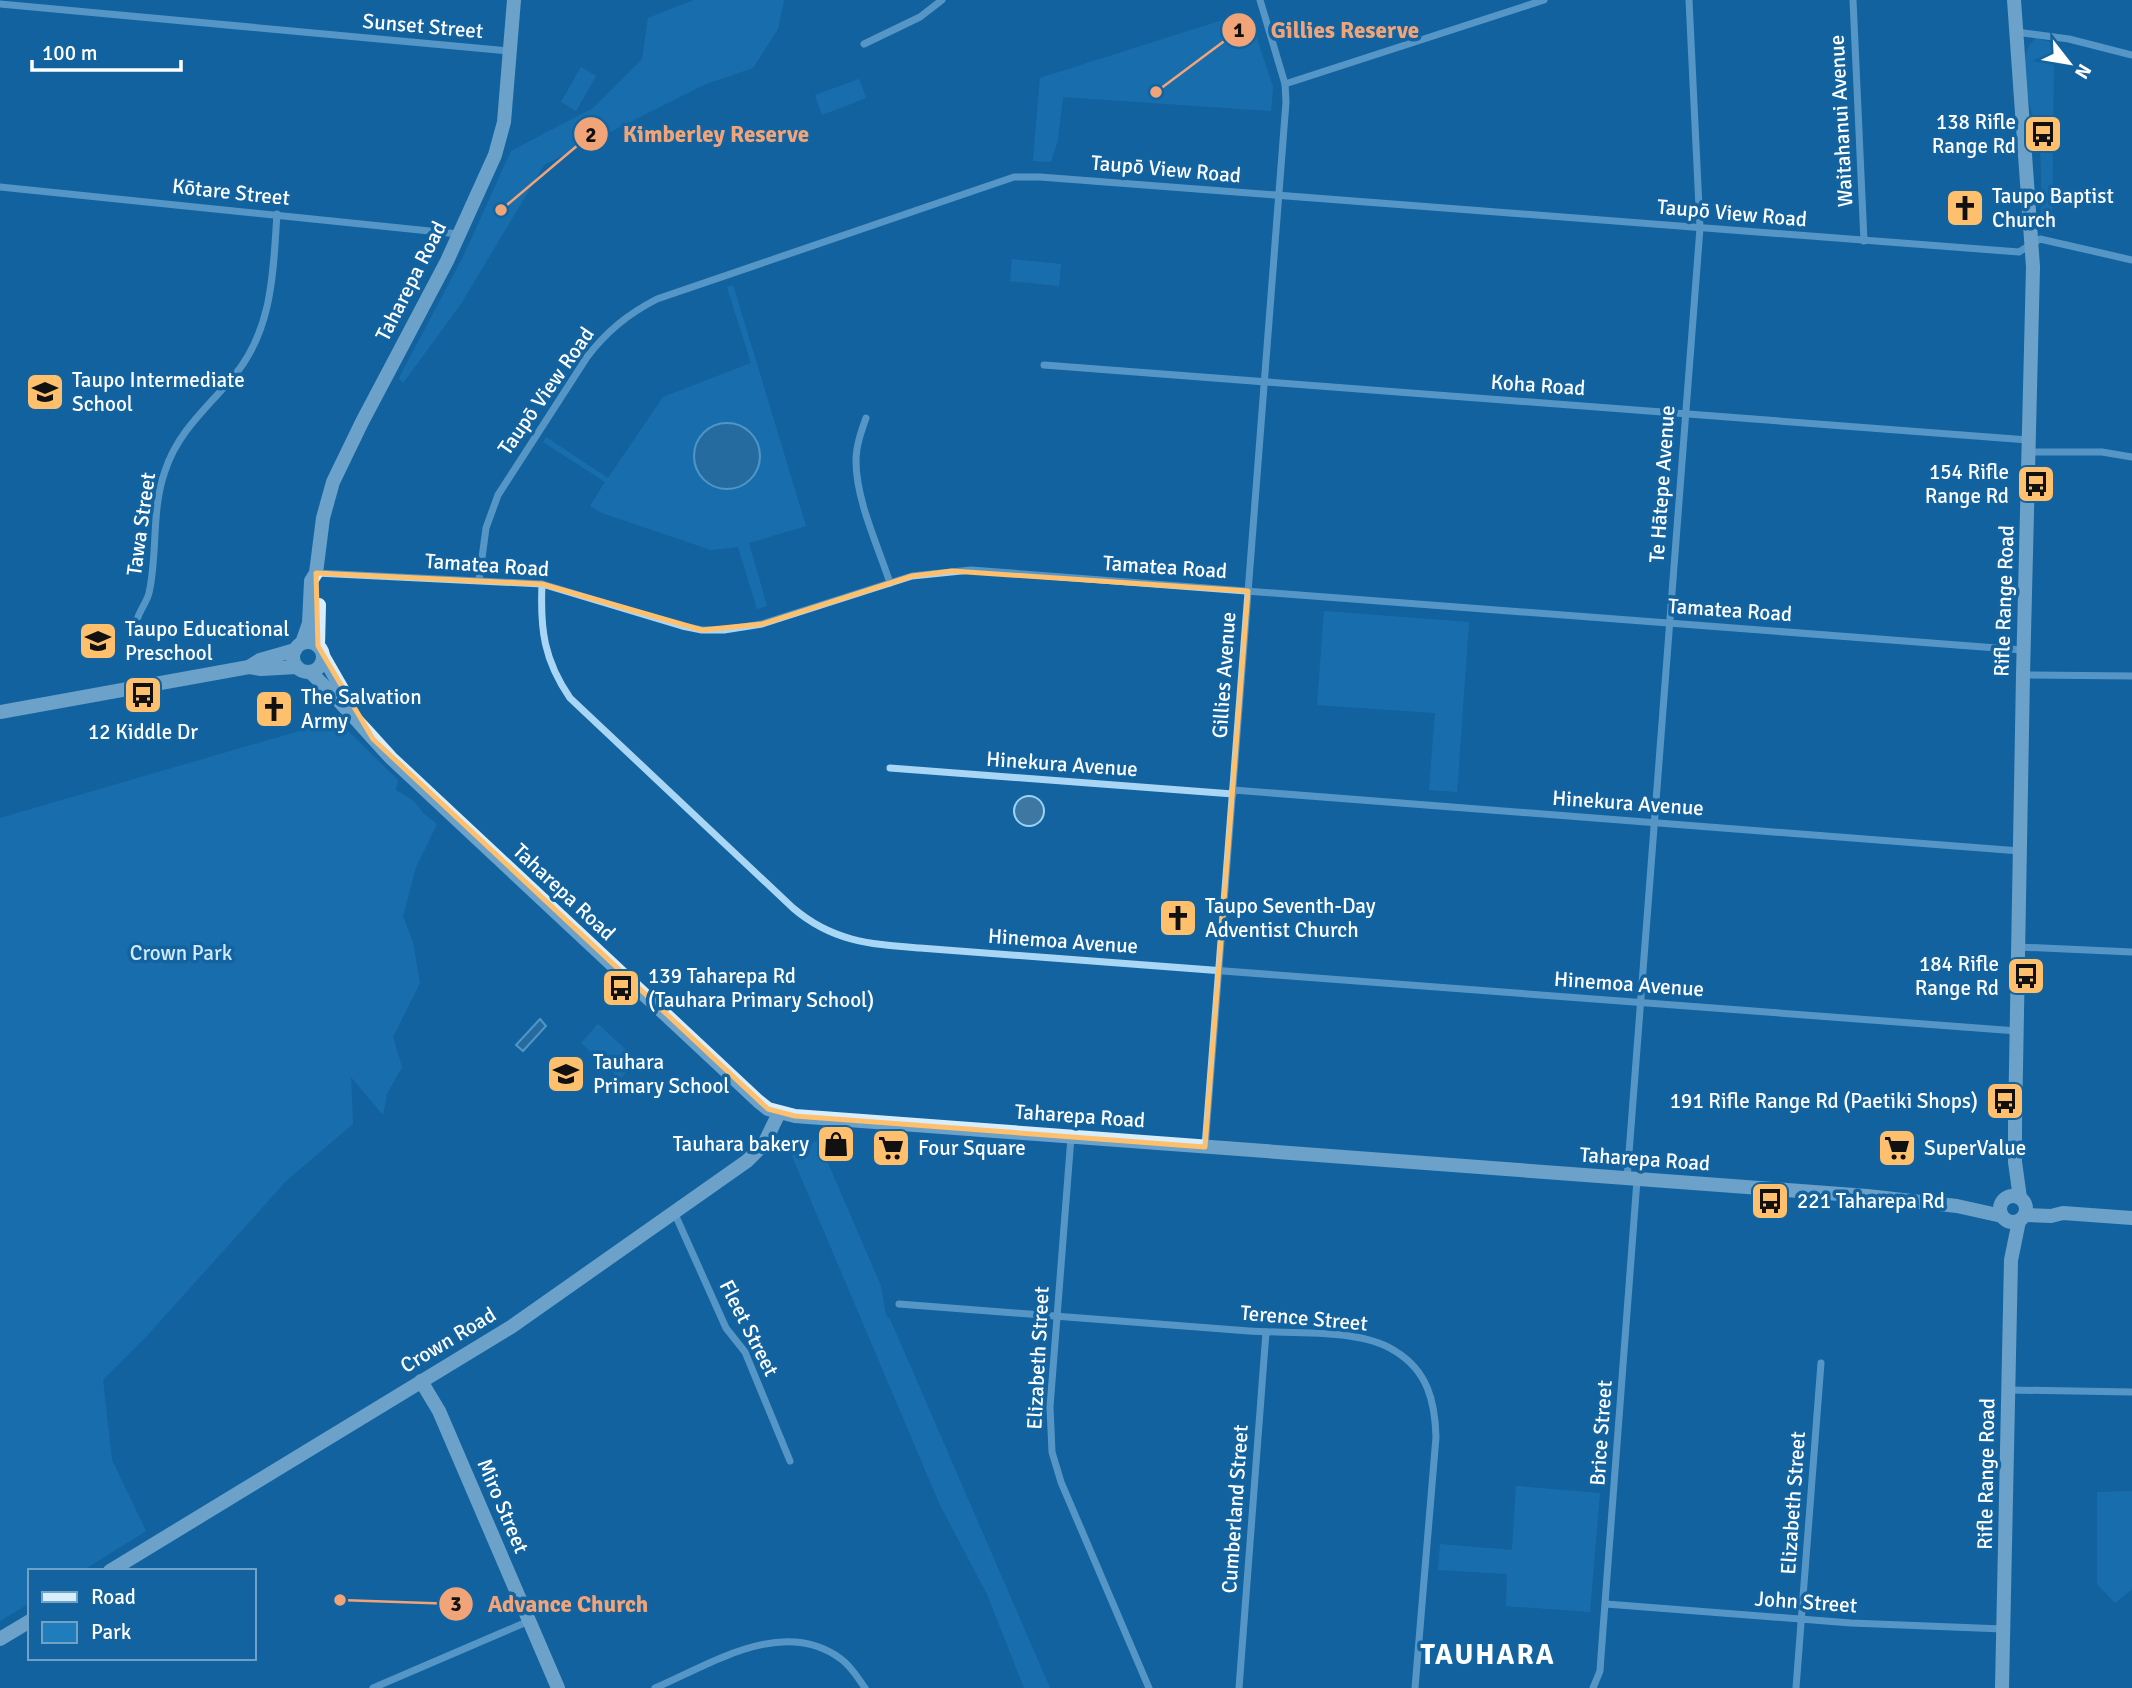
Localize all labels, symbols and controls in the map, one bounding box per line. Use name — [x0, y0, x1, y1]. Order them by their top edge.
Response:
street label: Sunset Street — [362, 8, 484, 44]
callout: Gillies Reserve — [1222, 8, 1433, 52]
text: Gillies Reserve — [1271, 16, 1419, 45]
text: 1 — [1233, 17, 1245, 43]
scale bar — [32, 28, 180, 72]
north arrow — [2034, 28, 2104, 98]
street label: Waitahanui Avenue — [1824, 34, 1858, 208]
text: 100 m — [42, 40, 97, 66]
text: N — [2069, 59, 2096, 83]
place label: 138 Rifle Range Rd — [1932, 109, 2016, 159]
callout: Kimberley Reserve — [574, 112, 823, 156]
bus stop icon: 138 Rifle Range Rd — [2022, 113, 2064, 155]
text: Kimberley Reserve — [623, 120, 809, 149]
text: 2 — [585, 122, 597, 148]
street label: Taupō View Road — [1090, 149, 1242, 189]
street label: Kōtare Street — [171, 173, 291, 211]
place label: Taupo Baptist Church — [1992, 183, 2114, 233]
church icon: Taupo Baptist Church — [1944, 187, 1986, 229]
street label: Taupō View Road — [1656, 193, 1808, 233]
street label: Taharepa Road — [370, 217, 452, 345]
street label: Taupō View Road — [492, 322, 600, 460]
place label: Taupo Intermediate School — [72, 367, 245, 417]
street label: Koha Road — [1490, 369, 1586, 401]
school or university icon: Taupo Intermediate School — [24, 371, 66, 413]
street label: Te Hātepe Avenue — [1644, 404, 1680, 564]
place label: 154 Rifle Range Rd — [1925, 459, 2009, 509]
bus stop icon: 154 Rifle Range Rd — [2015, 463, 2057, 505]
street label: Tawa Street — [121, 471, 161, 577]
street label: Rifle Range Road — [1988, 525, 2020, 677]
street label: Tamatea Road — [424, 548, 550, 582]
street label: Tamatea Road — [1102, 550, 1228, 584]
street label: Tamatea Road — [1667, 593, 1793, 627]
street label: Gillies Avenue — [1207, 611, 1241, 739]
place label: Taupo Educational Preschool — [125, 616, 290, 666]
school or university icon: Taupo Educational Preschool — [77, 620, 119, 662]
bus stop icon: 12 Kiddle Dr — [122, 674, 164, 716]
place label: The Salvation Army — [301, 684, 422, 734]
church icon: The Salvation Army — [253, 688, 295, 730]
place label: 12 Kiddle Dr — [88, 719, 198, 745]
street label: Hinekura Avenue — [985, 746, 1139, 782]
street label: Hinekura Avenue — [1551, 785, 1705, 821]
street label: Taharepa Road — [507, 838, 621, 946]
place label: Taupo Seventh-Day Adventist Church — [1205, 893, 1376, 943]
church icon: Taupo Seventh-Day Adventist Church — [1157, 897, 1199, 939]
street label: Hinemoa Avenue — [987, 923, 1139, 959]
park label: Crown Park — [130, 940, 233, 966]
place label: 184 Rifle Range Rd — [1915, 951, 1999, 1001]
bus stop icon: 184 Rifle Range Rd — [2005, 955, 2047, 997]
place label: 139 Taharepa Rd (Tauhara Primary School) — [648, 963, 874, 1013]
street label: Hinemoa Avenue — [1553, 966, 1705, 1002]
bus stop icon: 139 Taharepa Rd (Tauhara Primary School) — [600, 967, 642, 1009]
place label: Tauhara Primary School — [593, 1049, 729, 1099]
school or university icon: Tauhara Primary School — [545, 1053, 587, 1095]
bus stop icon: 191 Rifle Range Rd (Paetiki Shops) — [1984, 1080, 2026, 1122]
place label: 191 Rifle Range Rd (Paetiki Shops) — [1670, 1088, 1978, 1114]
street label: Taharepa Road — [1014, 1098, 1146, 1134]
shop icon: Tauhara bakery — [815, 1123, 857, 1165]
supermarket icon: Four Square — [870, 1127, 912, 1169]
supermarket icon: SuperValue — [1876, 1127, 1918, 1169]
place label: Tauhara bakery — [673, 1131, 809, 1157]
place label: Four Square — [918, 1135, 1026, 1161]
place label: SuperValue — [1924, 1135, 2026, 1161]
street label: Taharepa Road — [1579, 1141, 1711, 1177]
bus stop icon: 221 Taharepa Rd — [1749, 1180, 1791, 1222]
place label: 221 Taharepa Rd — [1797, 1188, 1945, 1214]
street label: Fleet Street — [714, 1275, 784, 1381]
street label: Elizabeth Street — [1021, 1286, 1055, 1430]
street label: Terence Street — [1239, 1299, 1369, 1337]
street label: Crown Road — [395, 1301, 501, 1379]
street label: Brice Street — [1584, 1379, 1618, 1487]
street label: Rifle Range Road — [1972, 1398, 2000, 1550]
street label: Cumberland Street — [1216, 1424, 1254, 1594]
street label: Elizabeth Street — [1775, 1431, 1811, 1575]
street label: Miro Street — [471, 1455, 535, 1557]
legend — [28, 1569, 256, 1660]
callout: Advance Church — [439, 1582, 663, 1626]
text: Road — [91, 1584, 136, 1610]
street label: John Street — [1754, 1585, 1858, 1619]
text: Advance Church — [488, 1590, 648, 1619]
text: 3 — [450, 1591, 462, 1617]
text: Park — [91, 1619, 132, 1645]
district label: TAUHARA — [1420, 1638, 1556, 1672]

